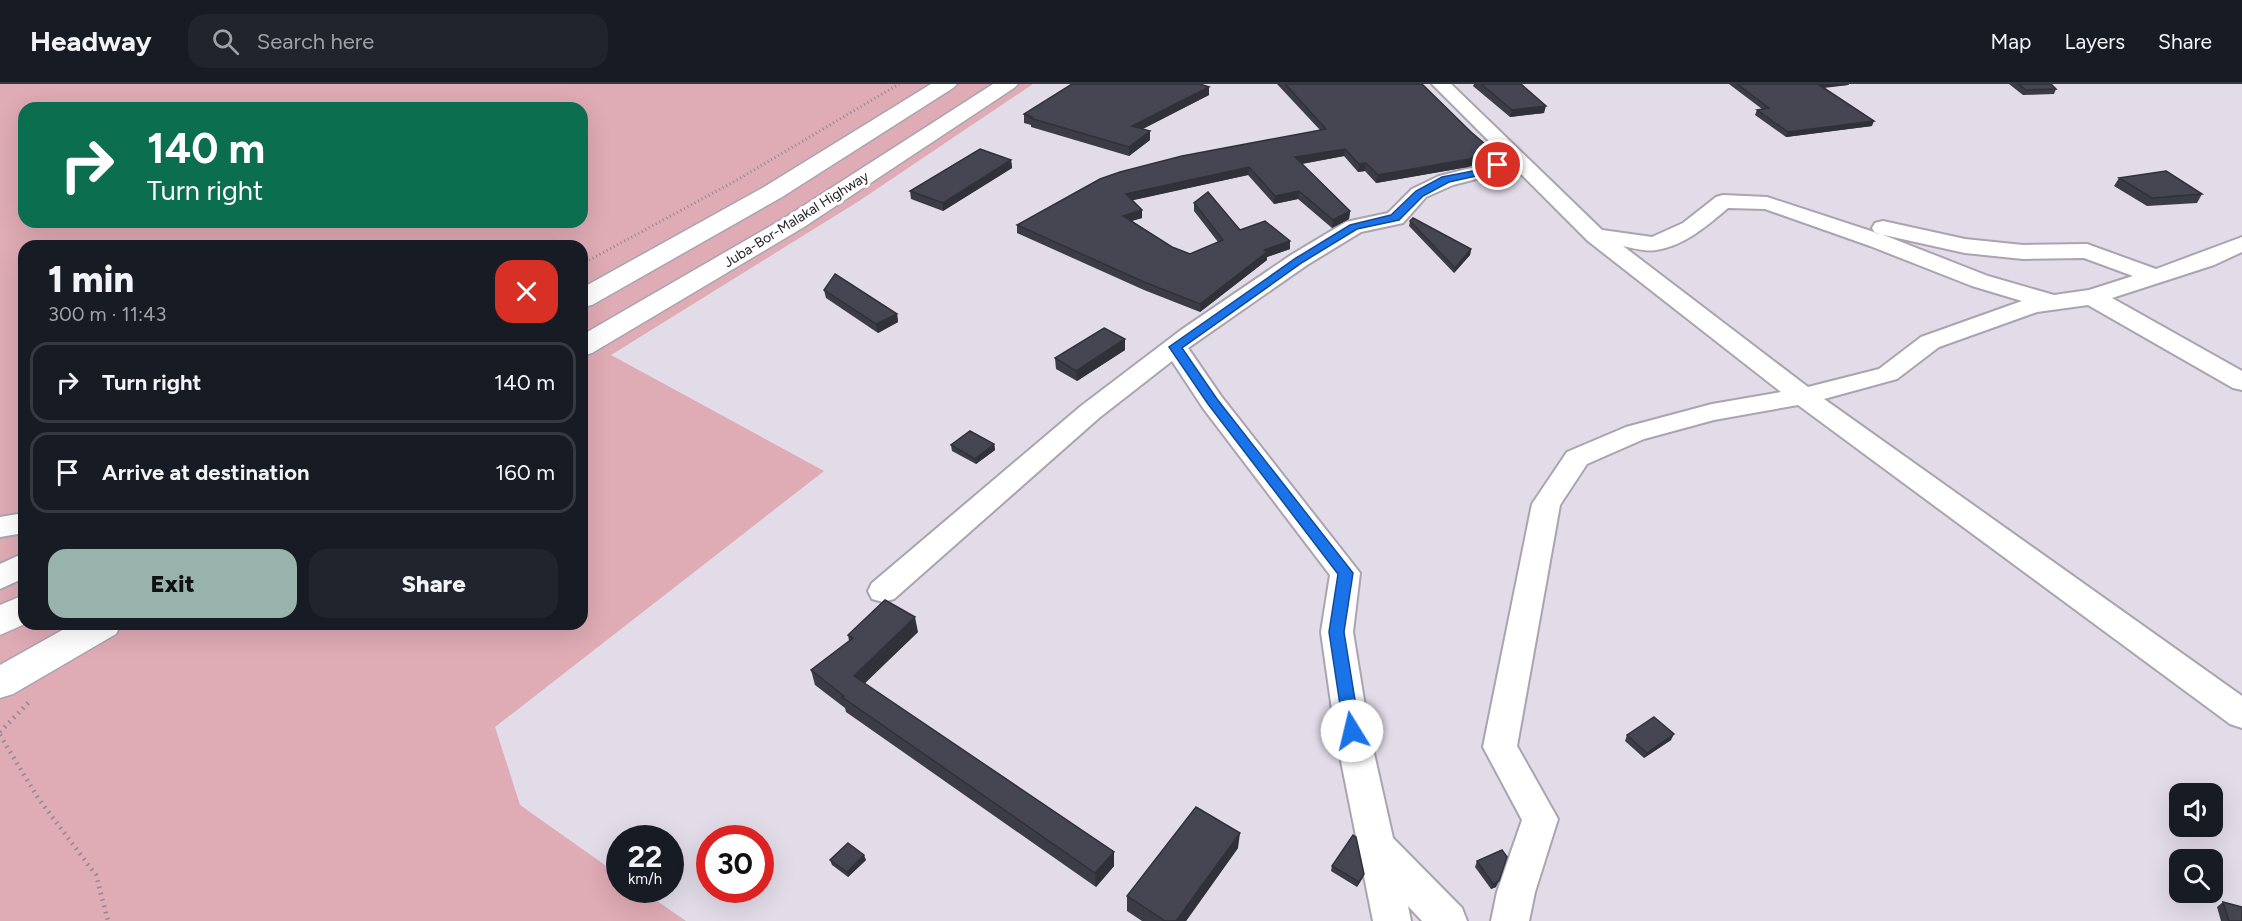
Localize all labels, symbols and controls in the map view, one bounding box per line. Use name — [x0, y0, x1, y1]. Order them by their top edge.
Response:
search box — [188, 14, 608, 68]
text: Headway — [30, 24, 152, 58]
icon: search — [209, 25, 242, 58]
text: Search here — [257, 28, 374, 55]
text: Map — [1991, 29, 2031, 54]
text: Layers — [2064, 29, 2125, 54]
text: Share — [2158, 29, 2212, 54]
text: 140 m — [147, 123, 265, 174]
icon: right — [48, 126, 126, 204]
pin — [1472, 139, 1523, 190]
icon: arrive — [1481, 148, 1514, 181]
street label: Juba-Bor-Malakal Highway — [721, 167, 872, 271]
text: Turn right — [147, 174, 263, 207]
text: 1 min — [48, 258, 134, 301]
button: close — [495, 260, 558, 323]
text: 300 m · 11:43 — [48, 302, 166, 326]
icon: right — [51, 366, 84, 399]
text: Turn right — [102, 369, 201, 396]
text: 140 m — [494, 369, 555, 396]
icon: arrive — [51, 456, 84, 489]
text: Arrive at destination — [102, 459, 310, 486]
text: 160 m — [495, 459, 555, 486]
button: Exit — [48, 549, 297, 618]
button: Share — [309, 549, 558, 618]
position arrow — [1320, 699, 1384, 763]
map controls — [2169, 783, 2223, 903]
button: sound — [2169, 783, 2223, 837]
speed limit sign: 30 — [696, 825, 774, 903]
text: 22 — [628, 838, 662, 875]
button: search — [2169, 849, 2223, 903]
text: km/h — [628, 870, 662, 888]

